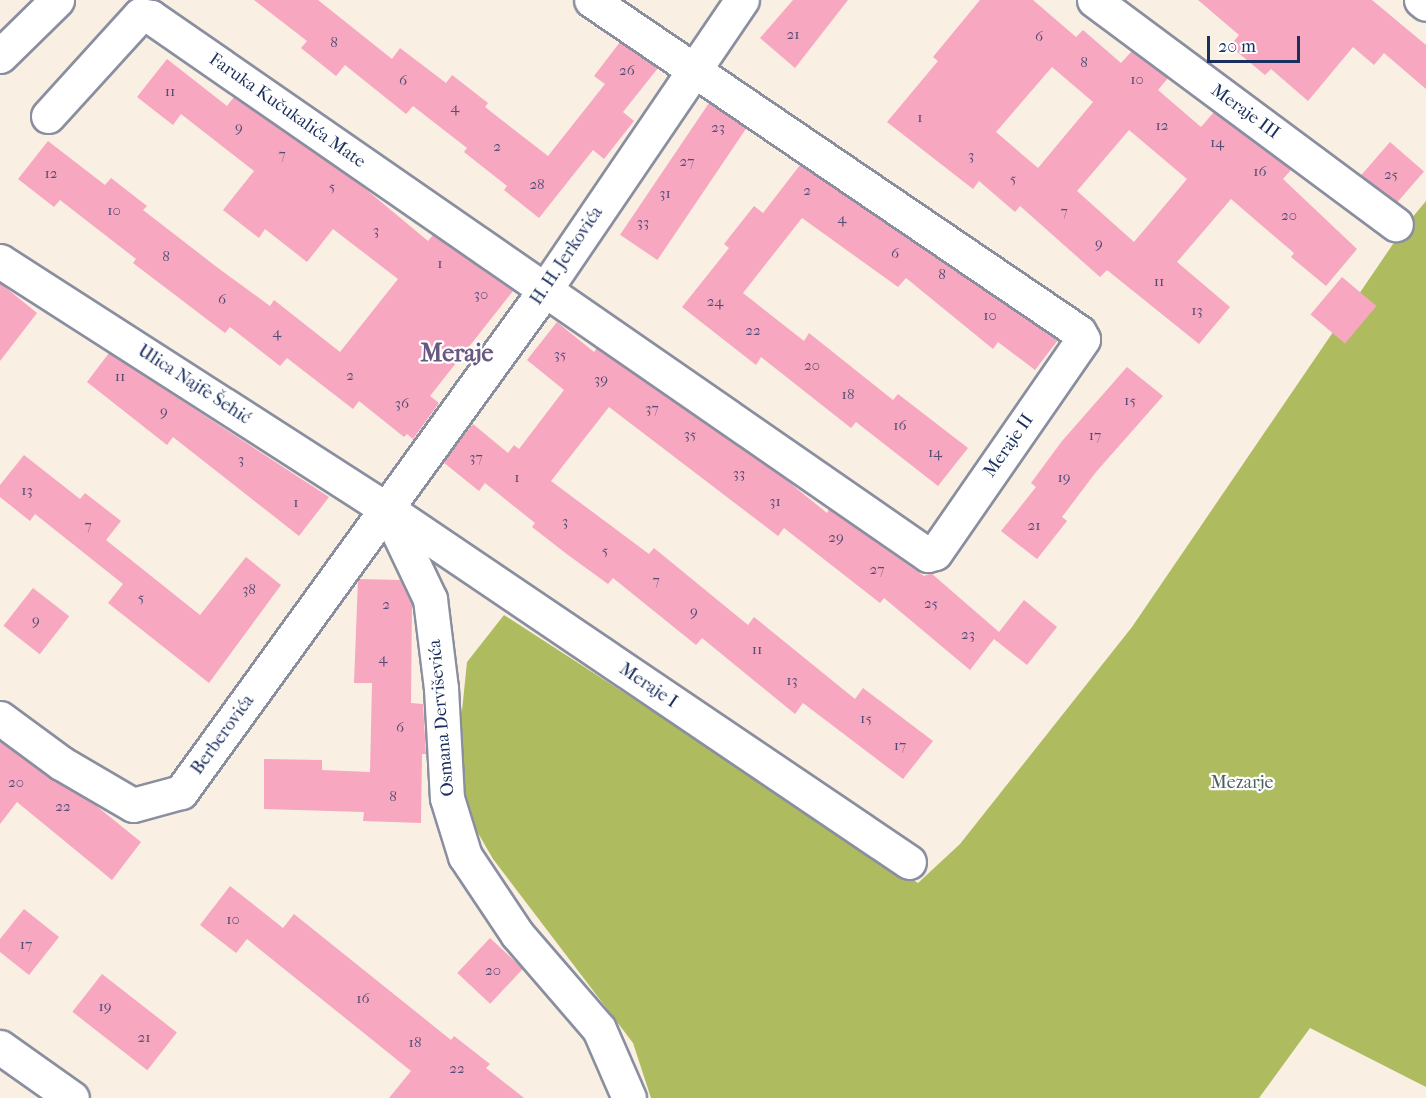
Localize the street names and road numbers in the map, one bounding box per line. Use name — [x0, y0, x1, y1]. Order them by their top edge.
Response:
street label: Faruka Kučukalića Mate — [205, 49, 369, 173]
street label: Meraje III — [1206, 80, 1284, 144]
street label: H. H. Jerkovića — [526, 203, 608, 309]
street label: Ulica Najfe Šehić — [133, 340, 255, 430]
street label: Meraje II — [979, 410, 1039, 482]
street label: Osmana Derviševića — [424, 639, 460, 797]
street label: Meraje I — [615, 659, 681, 713]
street label: Berberovića — [187, 691, 259, 779]

